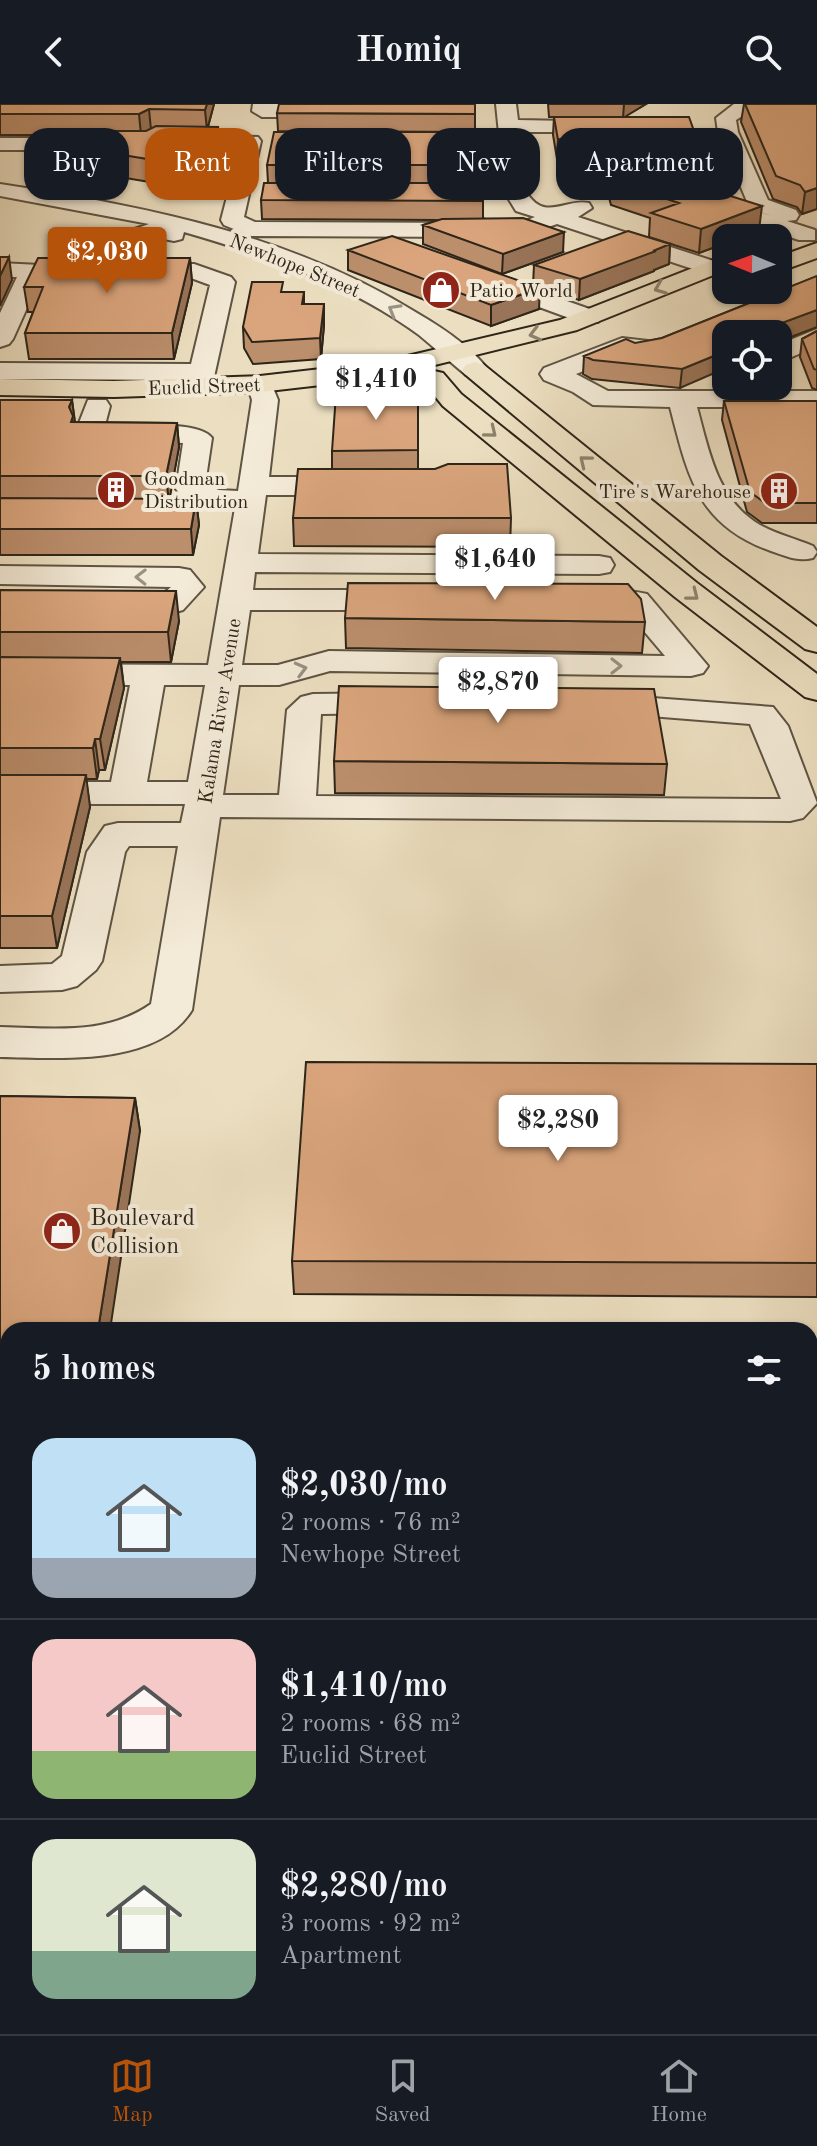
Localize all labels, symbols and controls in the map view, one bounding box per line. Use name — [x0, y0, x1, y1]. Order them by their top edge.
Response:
icon: back — [32, 30, 76, 74]
icon: search — [741, 30, 785, 74]
text: Homiq — [355, 34, 462, 70]
chip: Buy — [24, 128, 129, 200]
chip: Rent — [145, 128, 259, 200]
chip: Filters — [275, 128, 411, 200]
chip: New — [427, 128, 540, 200]
chip: Apartment — [556, 128, 743, 200]
north arrow — [712, 224, 792, 304]
map controls — [712, 224, 792, 400]
pin: $2,030 — [42, 227, 172, 295]
street label: Newhope Street — [226, 232, 362, 302]
text: $2,030 — [66, 240, 148, 266]
shop icon: Patio World — [420, 269, 462, 311]
one-way arrow — [654, 279, 668, 295]
place label: Patio World — [469, 282, 573, 302]
one-way arrow — [388, 304, 403, 320]
button: locate — [712, 320, 792, 400]
one-way arrow — [529, 324, 543, 341]
pin: $1,410 — [311, 354, 441, 422]
text: $1,410 — [335, 367, 417, 393]
street label: Euclid Street — [147, 376, 261, 400]
one-way arrow — [482, 422, 497, 436]
one-way arrow — [579, 456, 594, 471]
building icon: Goodman Distribution — [95, 469, 137, 511]
place label: Goodman Distribution — [144, 470, 249, 513]
building icon: Tire's Warehouse — [758, 470, 800, 512]
place label: Tire's Warehouse — [598, 483, 751, 503]
pin: $1,640 — [430, 534, 560, 602]
text: $1,640 — [454, 547, 536, 573]
one-way arrow — [134, 568, 147, 586]
one-way arrow — [684, 586, 699, 600]
street label: Kalama River Avenue — [196, 617, 246, 805]
pin: $2,870 — [433, 657, 563, 725]
one-way arrow — [610, 657, 623, 675]
one-way arrow — [294, 662, 308, 678]
text: $2,870 — [457, 670, 539, 696]
pin: $2,280 — [493, 1095, 623, 1163]
text: $2,280 — [517, 1108, 599, 1134]
place label: Boulevard Collision — [90, 1207, 195, 1259]
shop icon: Boulevard Collision — [41, 1210, 83, 1252]
icon: filters — [742, 1348, 786, 1392]
text: 5 homes — [32, 1353, 155, 1387]
text: $2,030/mo — [280, 1469, 448, 1503]
icon: home — [96, 1470, 192, 1566]
text: 2 rooms · 76 m² — [280, 1510, 461, 1536]
text: Newhope Street — [280, 1542, 461, 1568]
text: $1,410/mo — [280, 1670, 448, 1704]
icon: home — [96, 1671, 192, 1767]
text: 2 rooms · 68 m² — [280, 1711, 461, 1737]
text: Euclid Street — [280, 1743, 427, 1769]
text: $2,280/mo — [280, 1870, 448, 1904]
icon: home — [96, 1871, 192, 1967]
text: 3 rooms · 92 m² — [280, 1911, 461, 1937]
text: Apartment — [280, 1943, 402, 1969]
tab: Map — [110, 2054, 154, 2129]
tab: Saved — [375, 2054, 431, 2129]
tab: Home — [651, 2054, 707, 2129]

